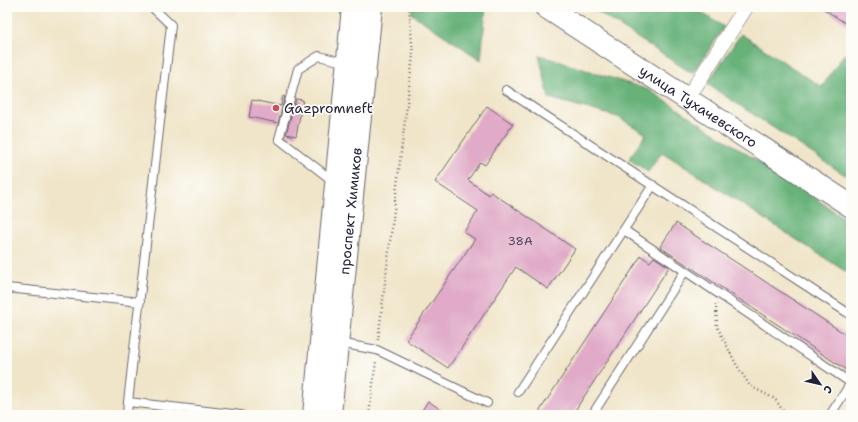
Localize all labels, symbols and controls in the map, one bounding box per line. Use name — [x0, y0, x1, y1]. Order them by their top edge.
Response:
street label: улица Тухачевского — [636, 61, 761, 152]
place label: Gazpromneft — [284, 99, 373, 117]
marker: Gazpromneft — [271, 103, 281, 113]
street label: проспект Химиков — [335, 147, 366, 275]
house number: 38А — [507, 233, 533, 249]
north arrow — [800, 364, 840, 404]
text: С — [820, 382, 836, 397]

